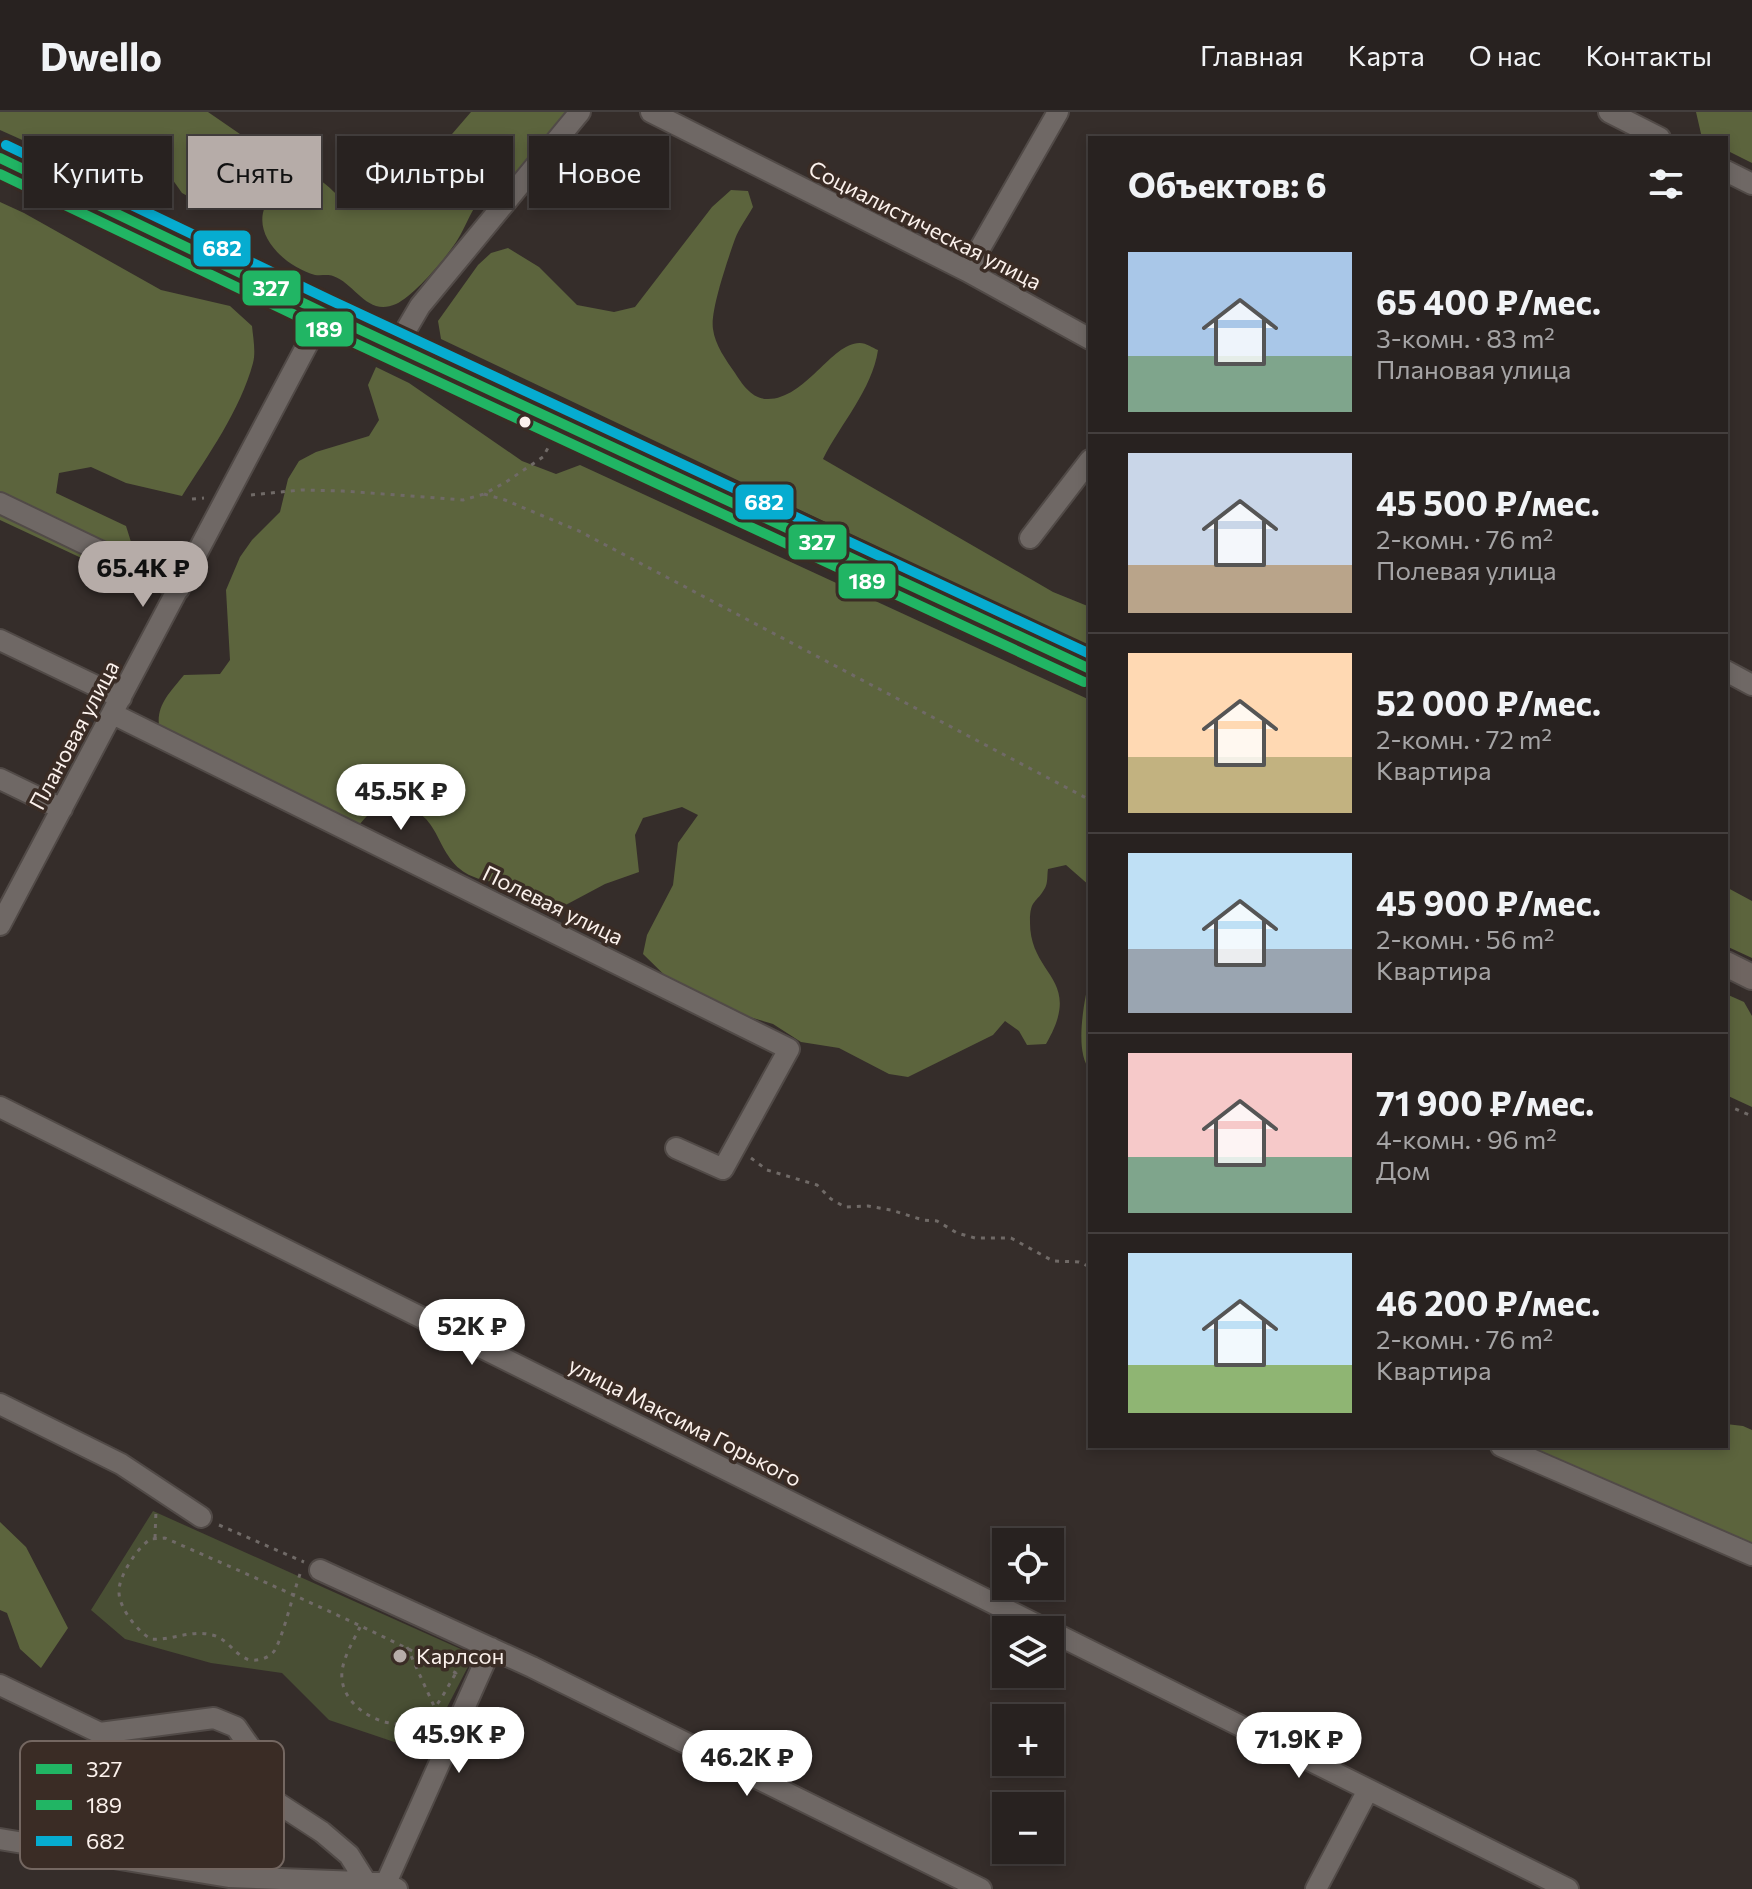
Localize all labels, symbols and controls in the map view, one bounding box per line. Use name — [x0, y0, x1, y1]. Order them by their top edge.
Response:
text: Dwello — [40, 32, 162, 79]
text: Главная — [1200, 38, 1304, 72]
text: Карта — [1348, 38, 1425, 72]
text: О нас — [1469, 38, 1541, 72]
text: Контакты — [1585, 38, 1712, 72]
chip: Купить — [24, 136, 172, 208]
chip: Снять — [188, 136, 321, 208]
chip: Фильтры — [337, 136, 513, 208]
chip: Новое — [529, 136, 669, 208]
street label: Социалистическая улица — [804, 154, 1046, 295]
icon: filters — [1644, 162, 1688, 206]
text: Объектов: 6 — [1128, 163, 1327, 205]
line badge: 682 — [192, 229, 252, 268]
text: 682 — [202, 234, 242, 261]
line badge: 327 — [241, 269, 302, 307]
text: 327 — [252, 274, 290, 301]
text: 65 400 ₽/мес. — [1376, 280, 1601, 322]
icon: home — [1192, 284, 1288, 380]
line badge: 189 — [294, 310, 355, 348]
text: 189 — [305, 315, 343, 342]
text: 3-комн. · 83 m² — [1376, 322, 1555, 353]
text: Плановая улица — [1376, 353, 1571, 384]
unlabelled marker — [517, 414, 533, 430]
text: 45 500 ₽/мес. — [1376, 481, 1600, 523]
line badge: 682 — [734, 483, 795, 521]
icon: home — [1192, 485, 1288, 581]
text: 682 — [744, 488, 784, 515]
line badge: 327 — [787, 523, 848, 561]
text: 2-комн. · 76 m² — [1376, 523, 1553, 554]
text: 327 — [798, 528, 836, 555]
pin: 65.4K ₽ — [69, 541, 217, 609]
text: 65.4K ₽ — [96, 551, 190, 582]
text: Полевая улица — [1376, 554, 1557, 585]
line badge: 189 — [837, 562, 897, 600]
text: 189 — [848, 567, 886, 594]
street label: Плановая улица — [23, 655, 124, 814]
text: 52 000 ₽/мес. — [1376, 681, 1601, 723]
icon: home — [1192, 685, 1288, 781]
text: 2-комн. · 72 m² — [1376, 723, 1552, 754]
text: Квартира — [1376, 754, 1492, 785]
pin: 45.5K ₽ — [327, 764, 475, 832]
text: 45.5K ₽ — [354, 774, 448, 805]
street label: Полевая улица — [479, 859, 628, 950]
text: 45 900 ₽/мес. — [1376, 881, 1601, 923]
icon: home — [1192, 885, 1288, 981]
text: 2-комн. · 56 m² — [1376, 923, 1555, 954]
text: Квартира — [1376, 954, 1492, 985]
text: 71 900 ₽/мес. — [1376, 1081, 1594, 1123]
icon: home — [1192, 1085, 1288, 1181]
text: 4-комн. · 96 m² — [1376, 1123, 1557, 1154]
text: Дом — [1376, 1154, 1430, 1185]
text: 46 200 ₽/мес. — [1376, 1281, 1600, 1323]
icon: home — [1192, 1285, 1288, 1381]
pin: 52K ₽ — [416, 1299, 528, 1367]
text: 52K ₽ — [437, 1309, 507, 1340]
text: 2-комн. · 76 m² — [1376, 1323, 1553, 1354]
street label: улица Максима Горького — [564, 1351, 806, 1492]
text: Квартира — [1376, 1354, 1492, 1385]
map controls — [992, 1528, 1064, 1864]
button: locate — [992, 1528, 1064, 1600]
button: layers — [992, 1616, 1064, 1688]
place label: Карлсон — [416, 1642, 504, 1669]
marker: Карлсон — [391, 1647, 409, 1665]
button: + — [992, 1704, 1064, 1776]
pin: 45.9K ₽ — [385, 1707, 533, 1775]
pin: 71.9K ₽ — [1225, 1712, 1373, 1780]
text: 45.9K ₽ — [412, 1717, 506, 1748]
text: 71.9K ₽ — [1255, 1722, 1343, 1753]
pin: 46.2K ₽ — [673, 1730, 821, 1798]
text: 46.2K ₽ — [700, 1740, 794, 1771]
legend — [20, 1741, 284, 1869]
text: 327 — [86, 1755, 122, 1782]
text: 189 — [86, 1791, 122, 1818]
button: − — [992, 1792, 1064, 1864]
text: 682 — [86, 1827, 125, 1854]

